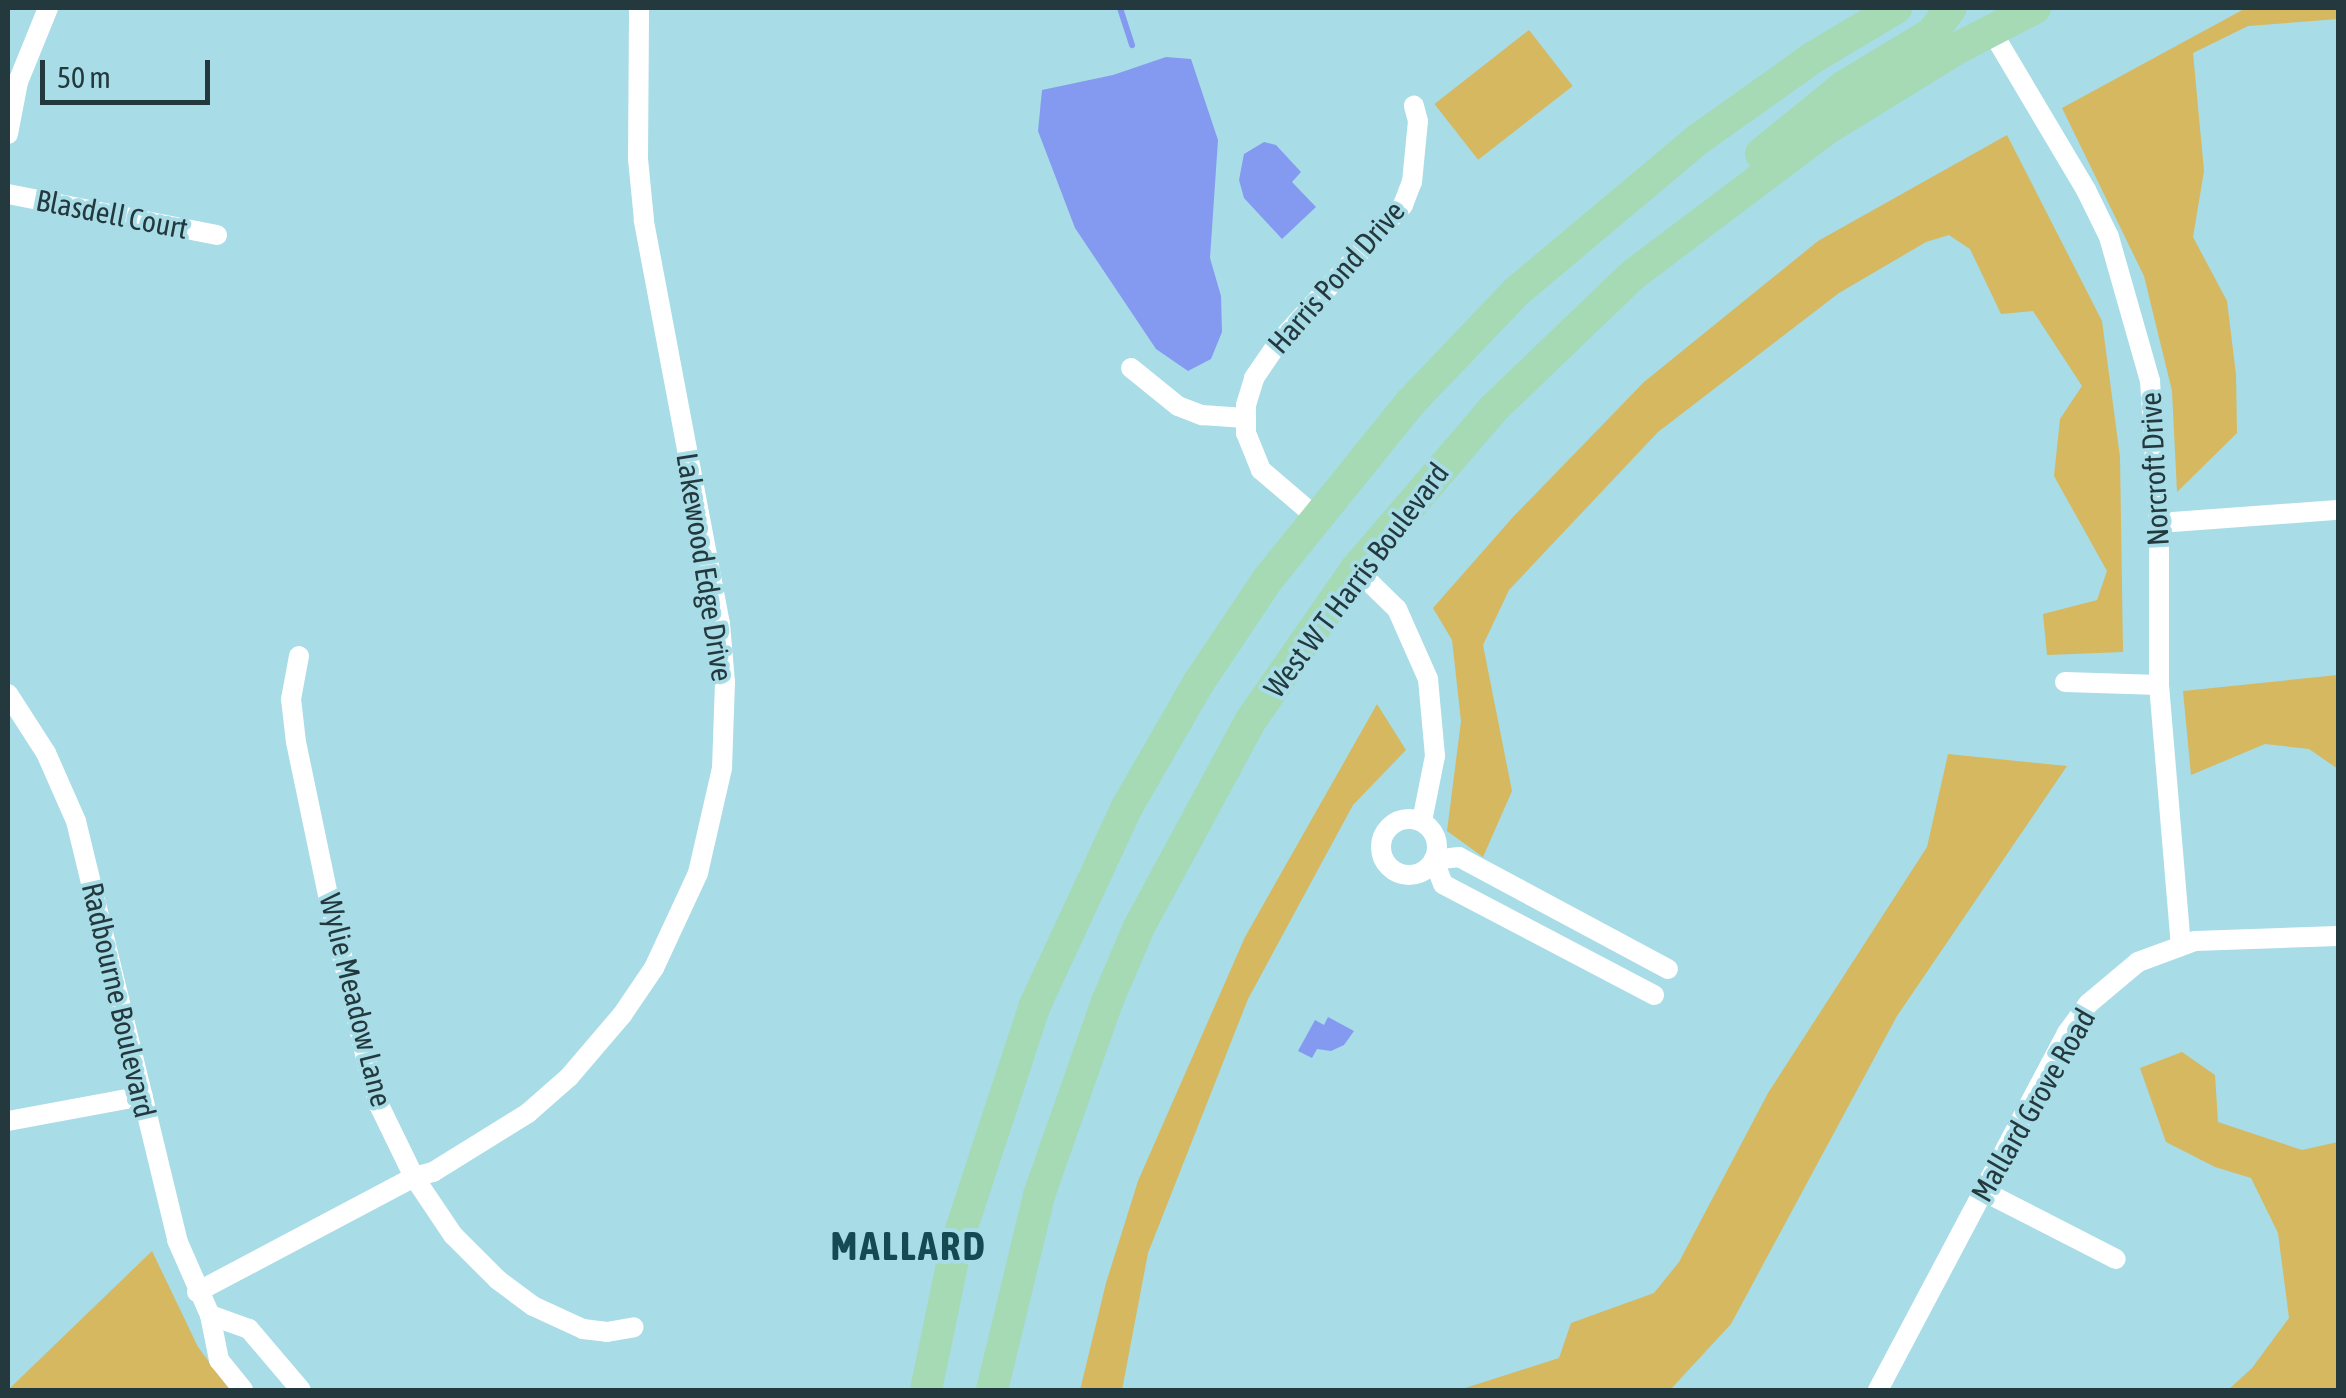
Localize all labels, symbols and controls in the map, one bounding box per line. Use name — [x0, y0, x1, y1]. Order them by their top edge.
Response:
scale bar — [45, 40, 215, 102]
text: 50 m — [57, 60, 111, 94]
street label: Blasdell Court — [33, 182, 191, 246]
street label: Harris Pond Drive — [1260, 193, 1412, 361]
street label: Norcroft Drive — [2132, 391, 2176, 547]
street label: Lakewood Edge Drive — [669, 450, 741, 684]
street label: West W T Harris Boulevard — [1256, 456, 1456, 704]
street label: Radbourne Boulevard — [74, 879, 164, 1121]
street label: Wylie Meadow Lane — [312, 890, 400, 1110]
street label: Mallard Grove Road — [1963, 1002, 2103, 1208]
district label: MALLARD — [831, 1222, 987, 1270]

